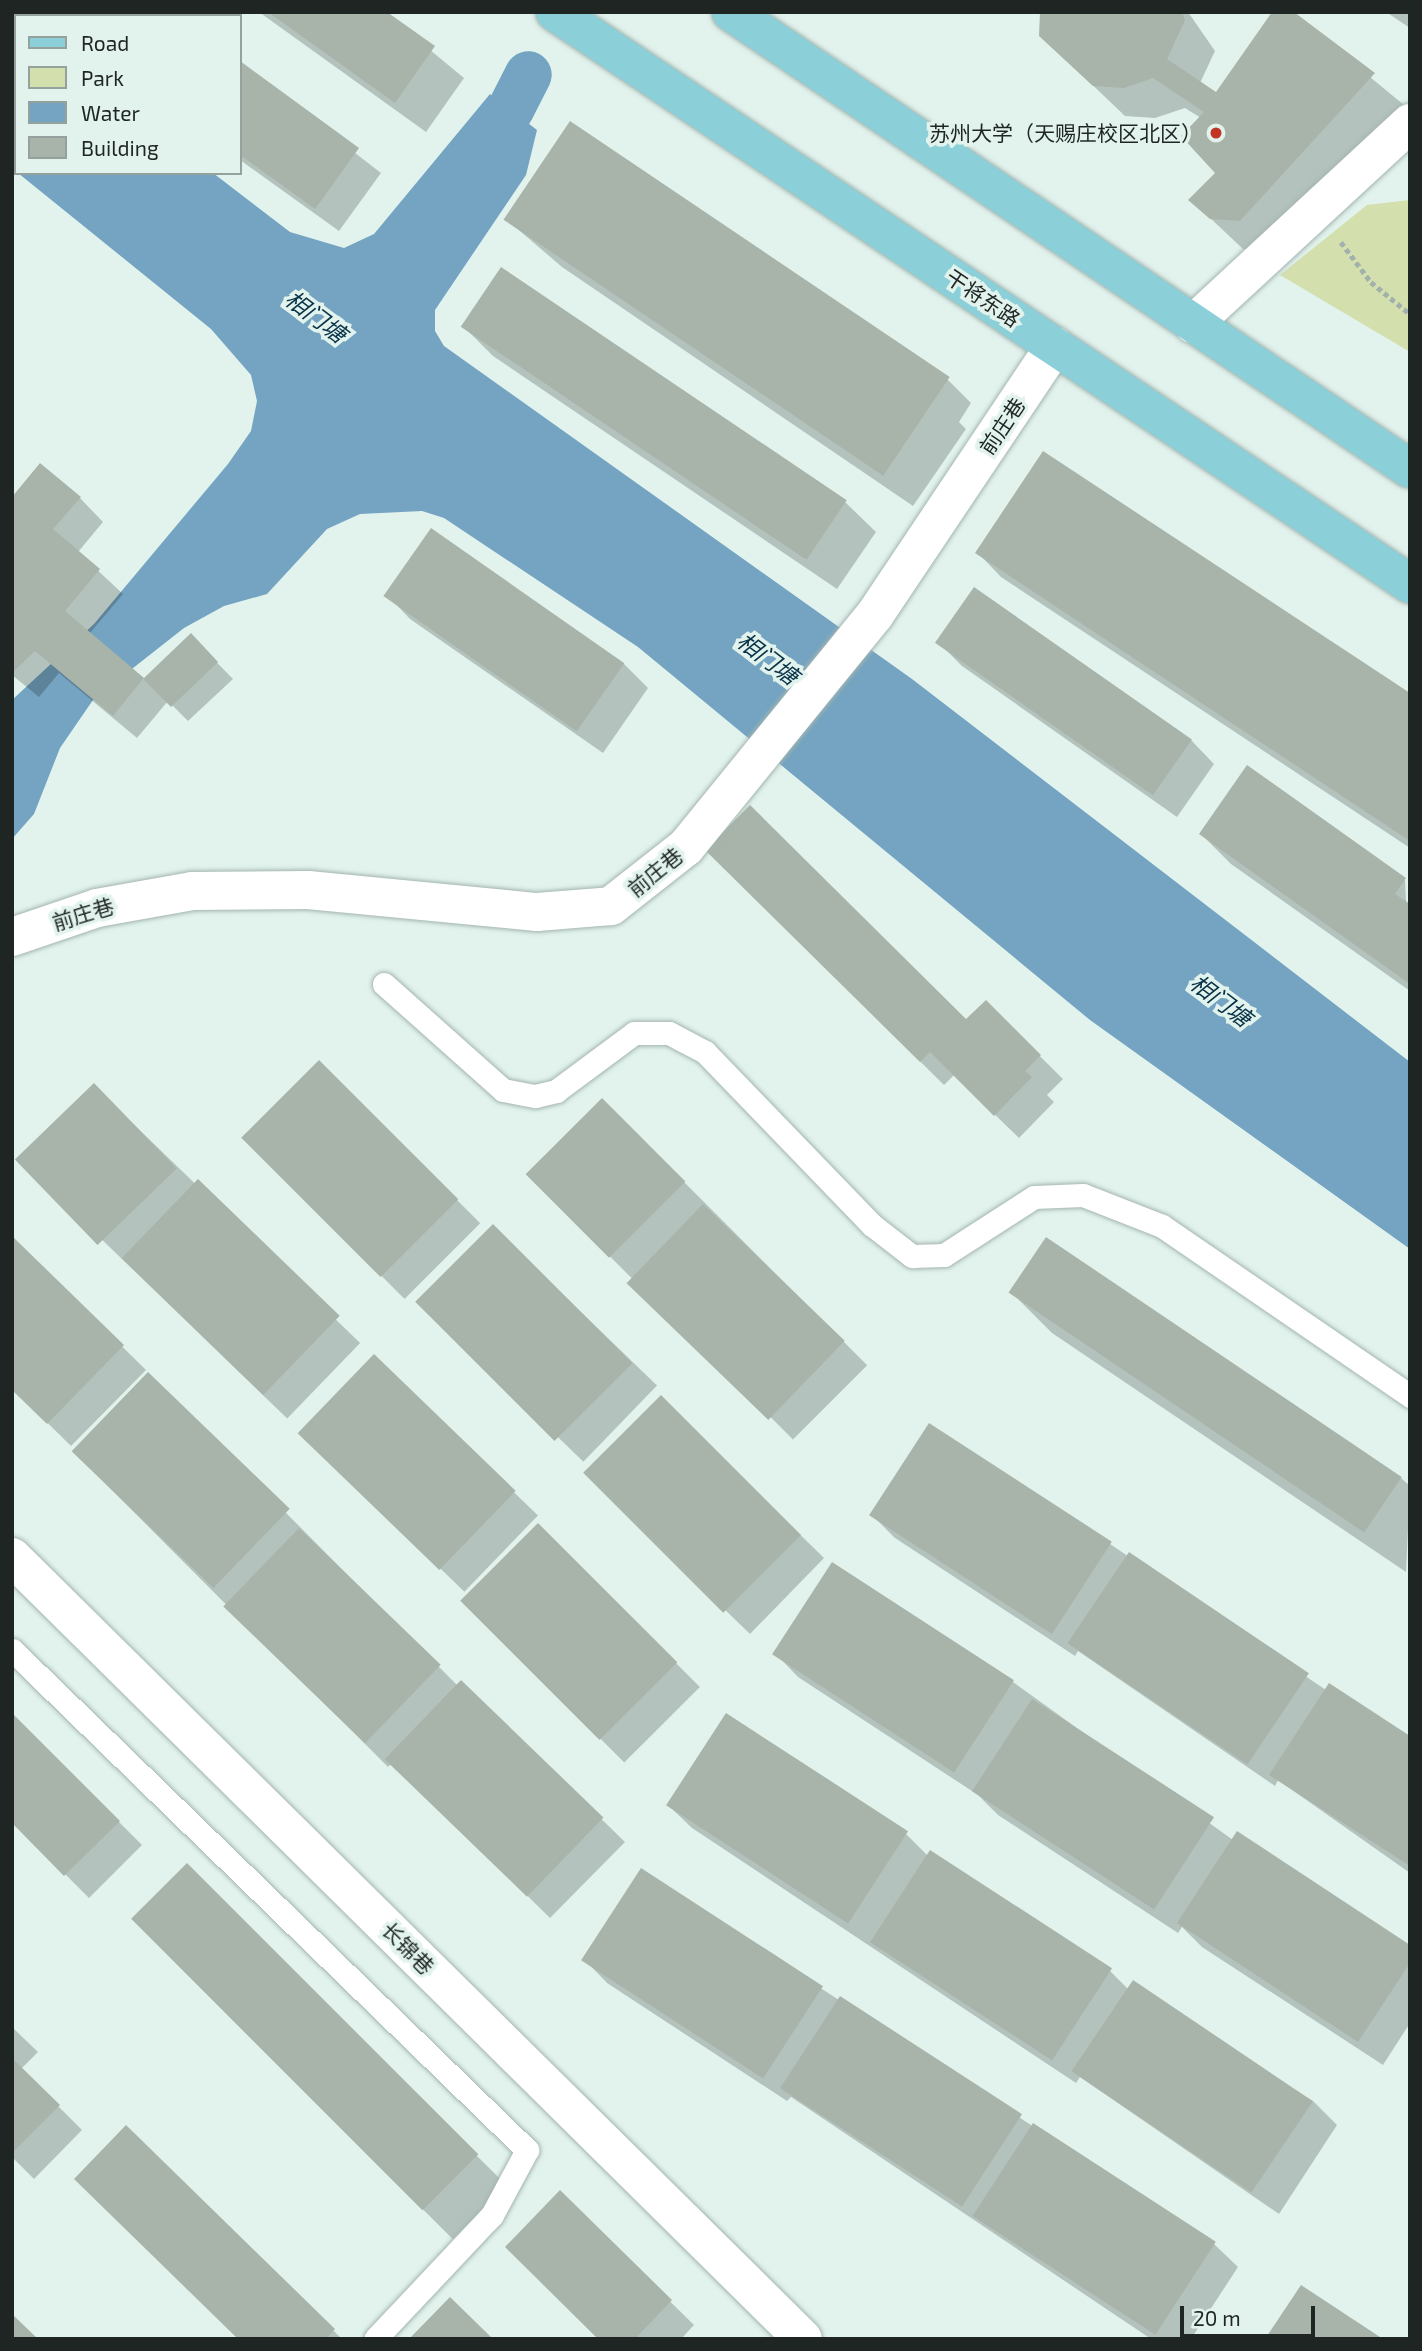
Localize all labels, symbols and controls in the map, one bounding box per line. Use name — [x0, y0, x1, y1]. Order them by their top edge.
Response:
legend — [14, 14, 242, 175]
text: Road — [81, 30, 129, 55]
text: Park — [81, 65, 124, 90]
text: Water — [81, 100, 140, 125]
place label: 苏州大学（天赐庄校区北区） — [929, 120, 1202, 146]
marker: 苏州大学（天赐庄校区北区） — [1208, 125, 1224, 141]
text: Building — [81, 135, 159, 160]
street label: 干将东路 — [941, 264, 1025, 332]
water label: 相门塘 — [280, 284, 352, 348]
street label: 前庄巷 — [974, 393, 1030, 459]
water label: 相门塘 — [732, 626, 804, 690]
street label: 前庄巷 — [623, 842, 687, 902]
street label: 前庄巷 — [49, 893, 117, 935]
water label: 相门塘 — [1185, 968, 1257, 1032]
street label: 长锦巷 — [377, 1917, 439, 1979]
scale bar — [1184, 2292, 1319, 2336]
text: 20 m — [1193, 2305, 1241, 2330]

